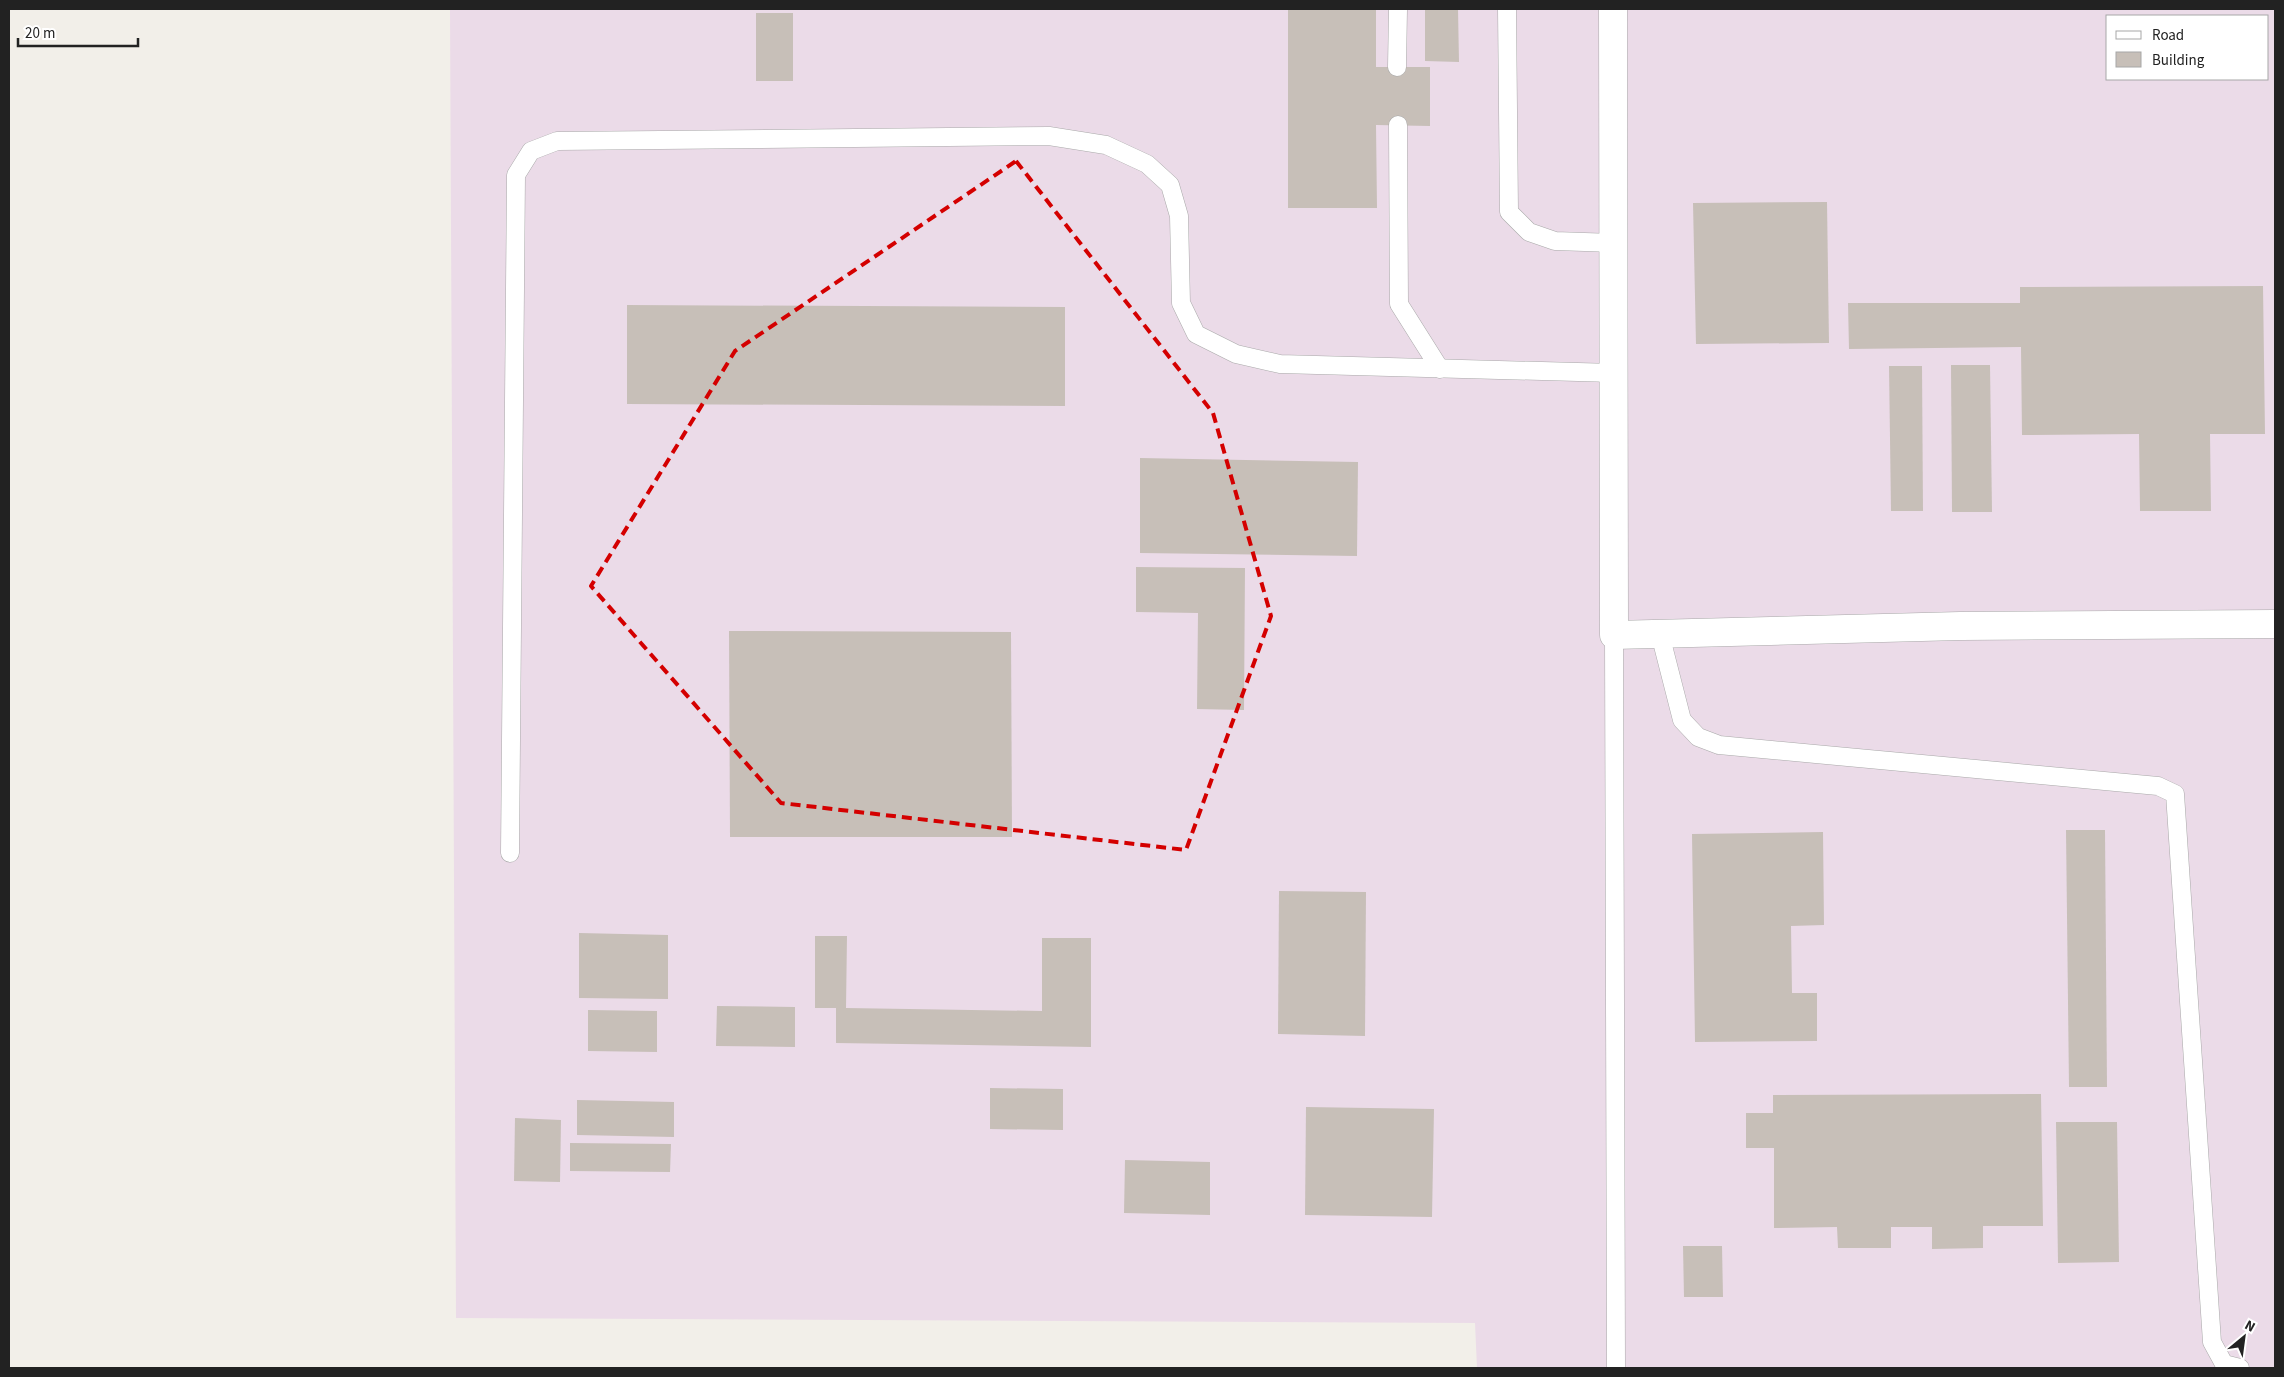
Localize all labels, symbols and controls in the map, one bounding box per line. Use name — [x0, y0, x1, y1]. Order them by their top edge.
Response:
scale bar — [18, 15, 138, 47]
legend — [2106, 15, 2269, 80]
text: 20 m — [25, 23, 55, 44]
text: Road — [2152, 25, 2184, 46]
text: Building — [2152, 50, 2205, 71]
north arrow — [2219, 1312, 2269, 1362]
text: N — [2241, 1316, 2259, 1338]

